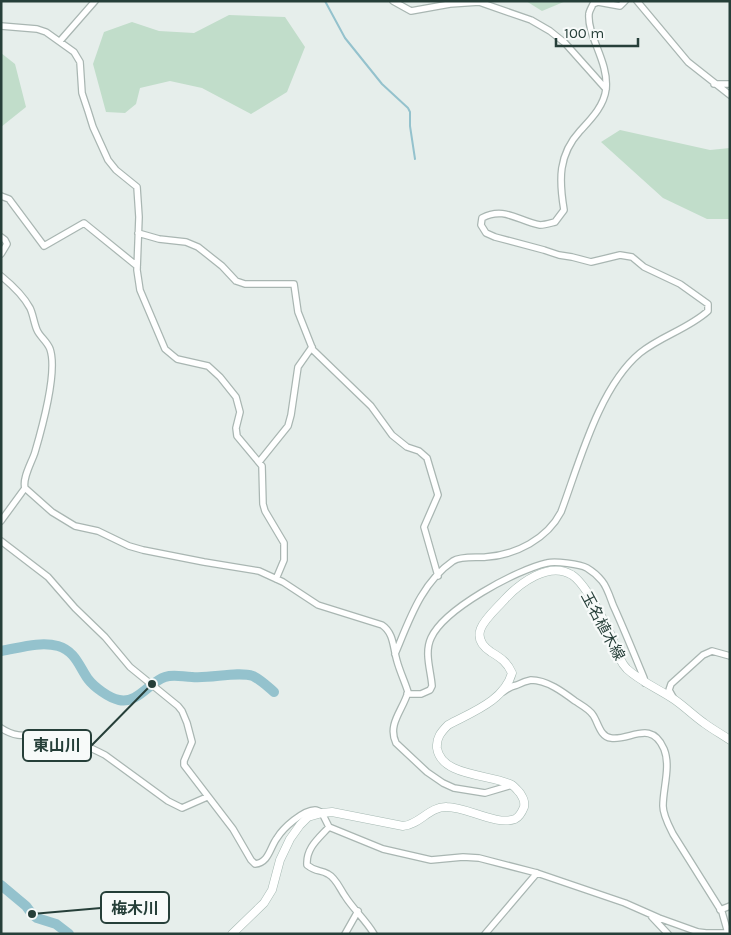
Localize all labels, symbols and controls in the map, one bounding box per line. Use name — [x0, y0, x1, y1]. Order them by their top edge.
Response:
scale bar — [556, 15, 638, 47]
text: 100 m — [564, 24, 604, 42]
street label: 玉名植木線 — [577, 589, 629, 663]
callout: 東山川 — [23, 730, 91, 761]
text: 東山川 — [33, 736, 81, 755]
callout: 梅木川 — [101, 892, 169, 923]
text: 梅木川 — [111, 899, 159, 918]

